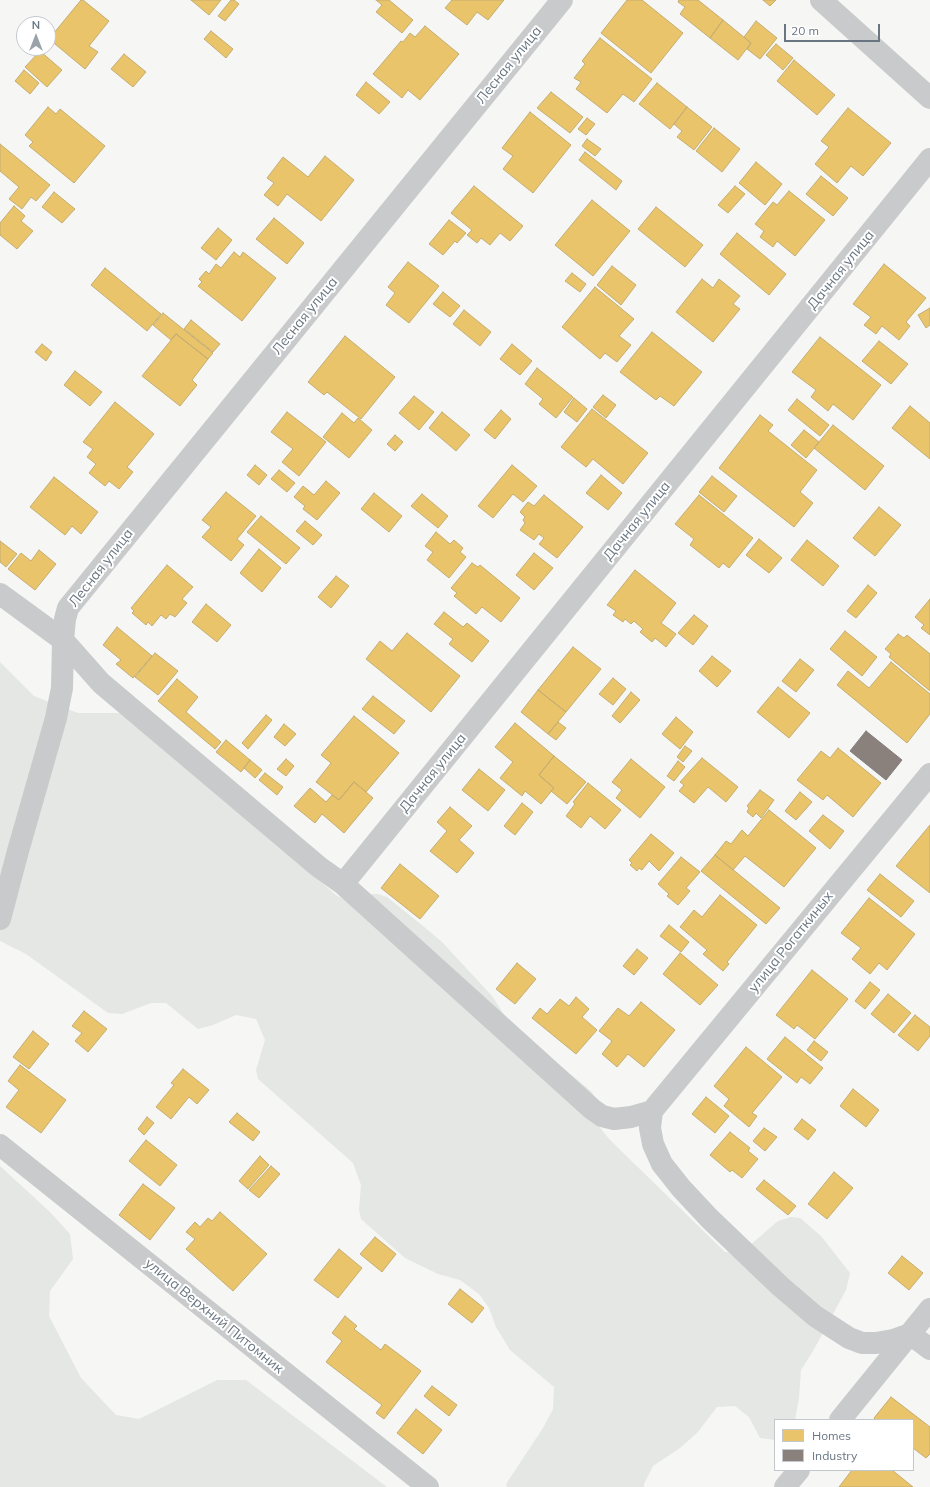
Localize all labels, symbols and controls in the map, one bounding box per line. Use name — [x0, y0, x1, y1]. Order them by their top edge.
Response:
north arrow — [16, 16, 56, 56]
scale bar — [786, 16, 882, 42]
text: N — [32, 18, 40, 32]
street label: Лесная улица — [473, 23, 545, 107]
text: 20 m — [791, 23, 819, 38]
street label: Дачная улица — [804, 227, 878, 313]
street label: Лесная улица — [269, 274, 341, 358]
street label: Дачная улица — [600, 478, 674, 564]
street label: Лесная улица — [65, 526, 137, 610]
street label: Дачная улица — [396, 730, 470, 816]
street label: улица Рогаткиных — [745, 888, 837, 996]
street label: улица Верхний Питомник — [141, 1255, 287, 1377]
legend — [774, 1419, 914, 1471]
text: Homes — [812, 1428, 851, 1443]
text: Industry — [812, 1448, 857, 1463]

